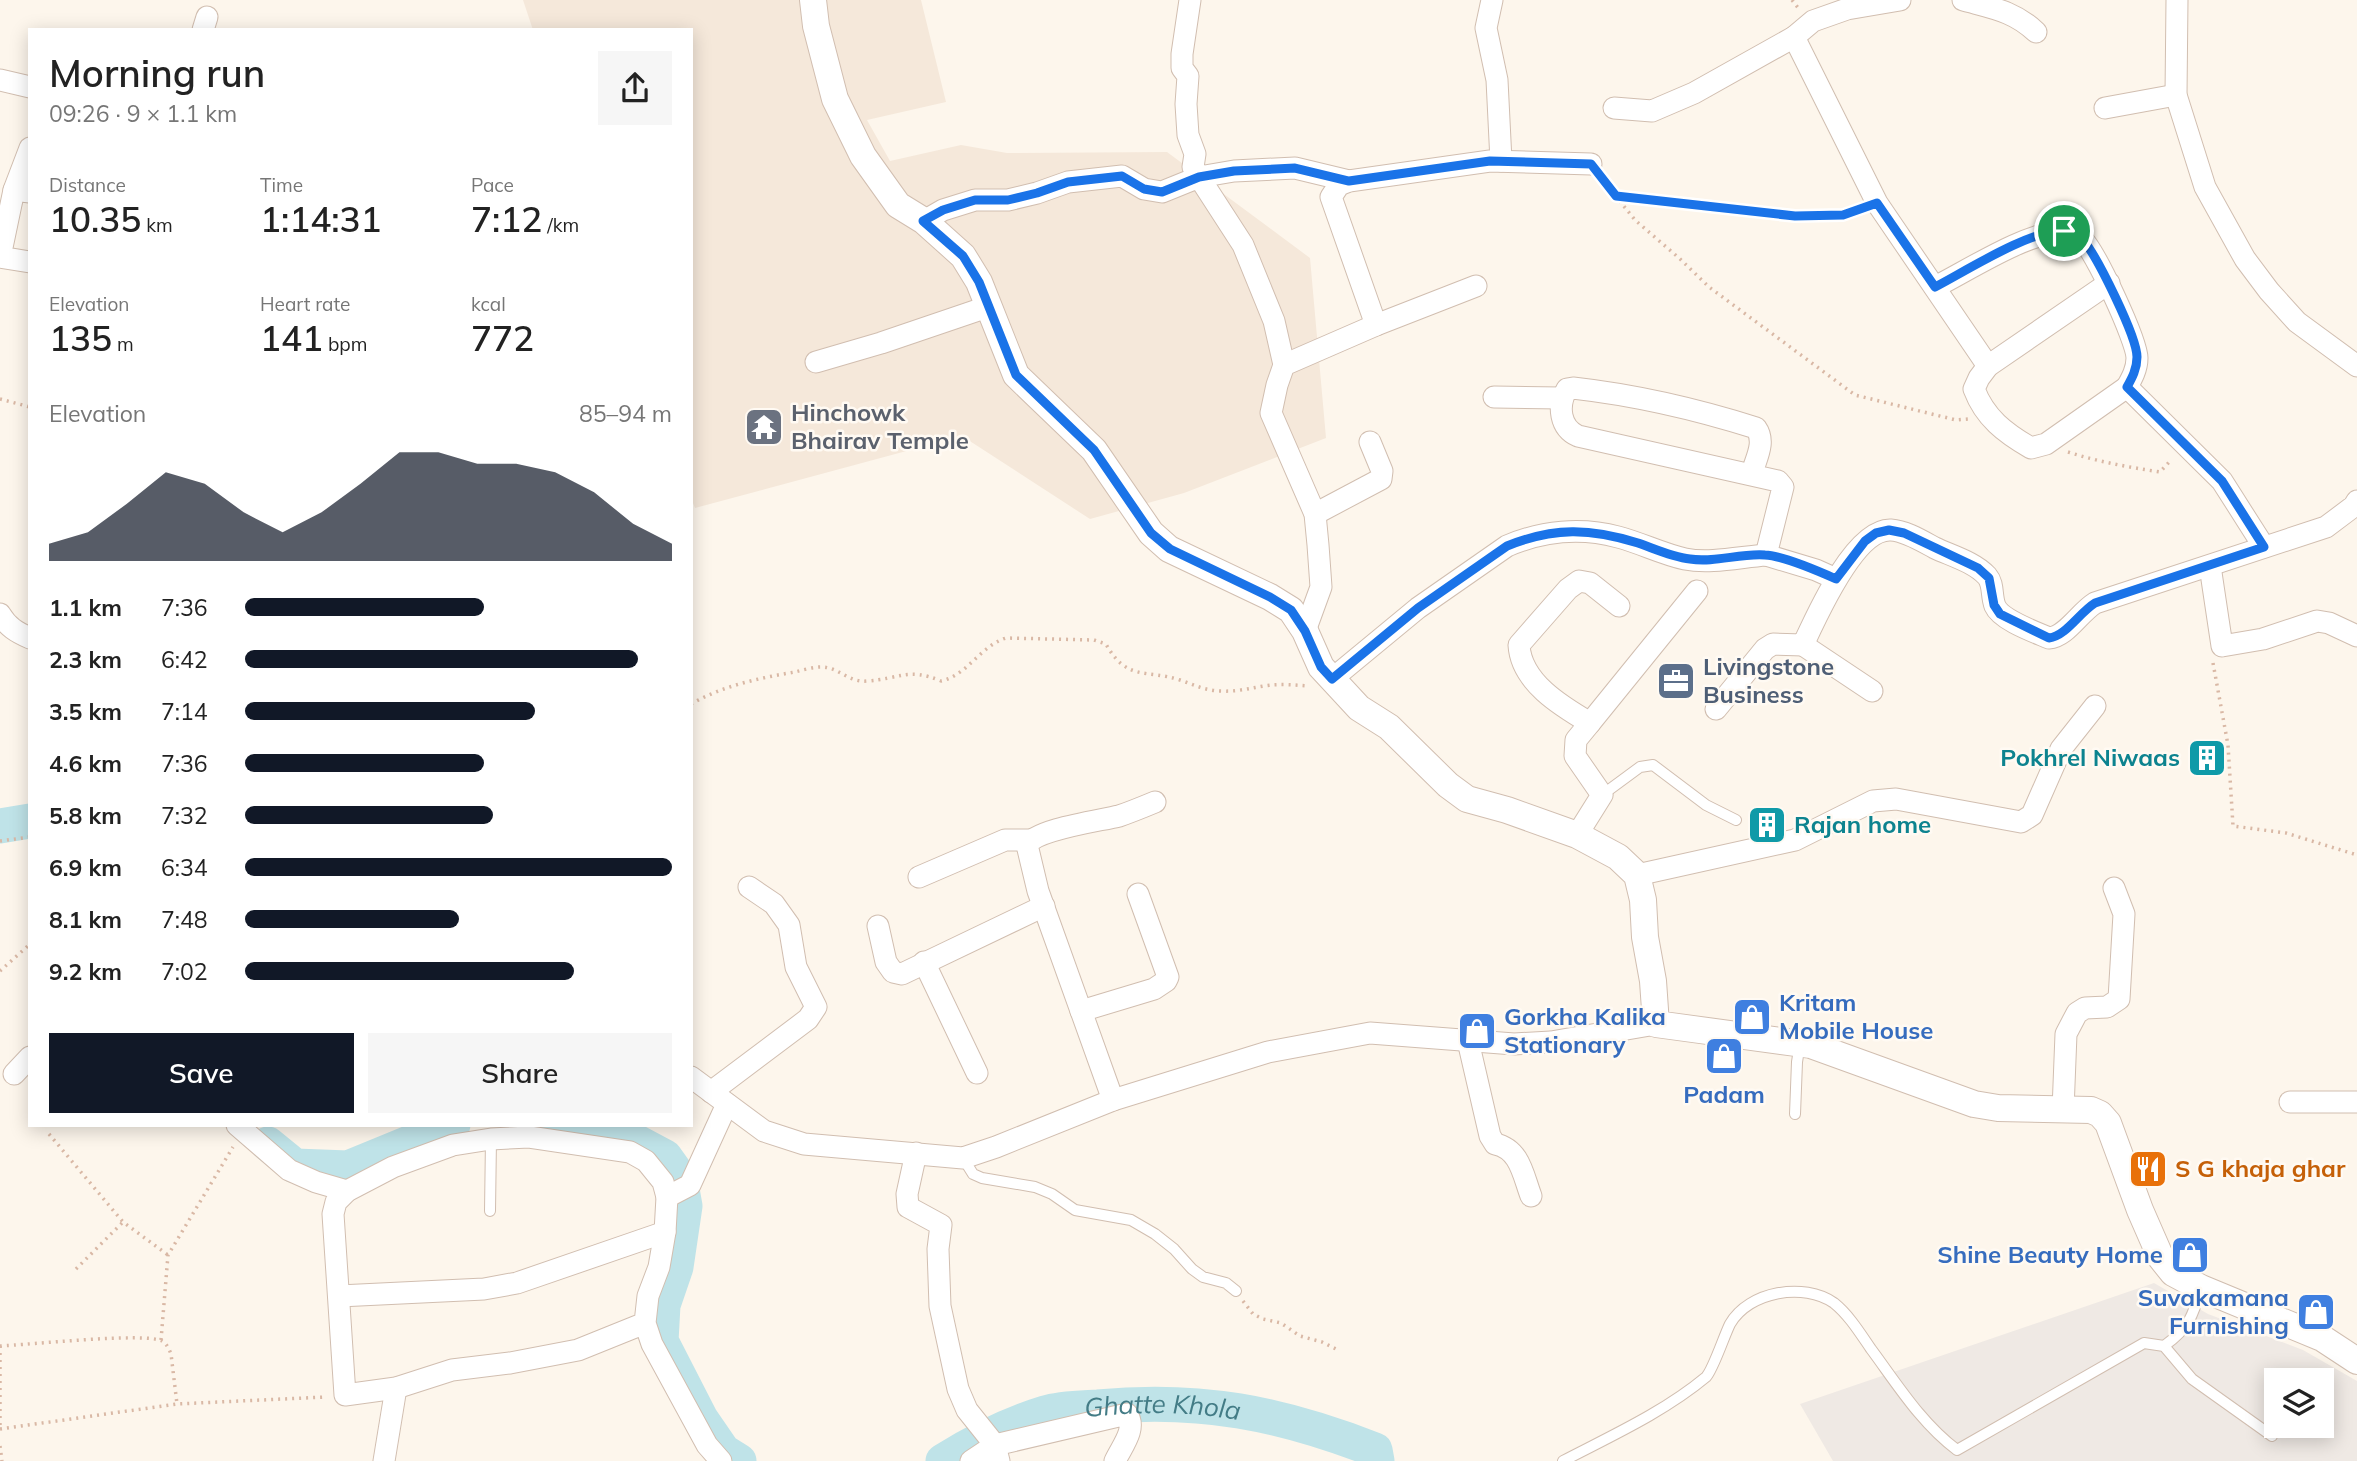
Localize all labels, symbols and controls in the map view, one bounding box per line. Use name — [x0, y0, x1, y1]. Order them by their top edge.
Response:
text: Morning run — [49, 49, 265, 97]
button: share — [598, 51, 672, 125]
text: 09:26 · 9 × 1.1 km — [49, 99, 237, 128]
text: Distance — [49, 173, 126, 197]
text: Time — [260, 173, 303, 197]
text: Pace — [471, 173, 514, 197]
text: 10.35 — [49, 197, 141, 241]
text: 1:14:31 — [260, 197, 382, 241]
text: 7:12 — [471, 197, 542, 241]
pin — [2034, 201, 2094, 261]
icon: arrive — [2045, 212, 2083, 250]
text: km — [141, 213, 173, 237]
text: /km — [542, 213, 579, 237]
text: Elevation — [49, 292, 129, 316]
text: Heart rate — [260, 292, 350, 316]
text: kcal — [471, 292, 506, 316]
text: 135 — [49, 316, 112, 360]
text: 141 — [260, 316, 323, 360]
text: 772 — [471, 316, 534, 360]
text: m — [112, 332, 134, 356]
text: bpm — [323, 332, 367, 356]
place label: Hinchowk Bhairav Temple — [791, 397, 969, 455]
text: Elevation — [49, 399, 146, 428]
text: 85–94 m — [579, 399, 672, 428]
temple icon: Hinchowk Bhairav Temple — [743, 406, 785, 448]
text: 1.1 km — [49, 593, 122, 622]
text: 7:36 — [161, 593, 208, 622]
text: 2.3 km — [49, 645, 122, 674]
text: 6:42 — [161, 645, 208, 674]
place label: Livingstone Business — [1703, 651, 1834, 709]
office icon: Livingstone Business — [1655, 660, 1697, 702]
text: 3.5 km — [49, 697, 122, 726]
text: 7:14 — [161, 697, 208, 726]
building icon: Pokhrel Niwaas — [2186, 737, 2228, 779]
place label: Pokhrel Niwaas — [2000, 742, 2180, 772]
text: 4.6 km — [49, 749, 122, 778]
text: 7:36 — [161, 749, 208, 778]
text: 5.8 km — [49, 801, 122, 830]
text: 7:32 — [161, 801, 208, 830]
building icon: Rajan home — [1746, 804, 1788, 846]
place label: Rajan home — [1794, 809, 1931, 839]
text: 6.9 km — [49, 853, 122, 882]
text: 6:34 — [161, 853, 208, 882]
text: 8.1 km — [49, 905, 122, 934]
text: 7:48 — [161, 905, 208, 934]
text: 9.2 km — [49, 957, 122, 986]
text: 7:02 — [161, 957, 208, 986]
place label: Kritam Mobile House — [1779, 987, 1934, 1045]
shop icon: Kritam Mobile House — [1731, 996, 1773, 1038]
place label: Gorkha Kalika Stationary — [1504, 1001, 1666, 1059]
shop icon: Gorkha Kalika Stationary — [1456, 1010, 1498, 1052]
button: Save — [49, 1033, 354, 1113]
button: Share — [368, 1033, 672, 1113]
shop icon: Padam — [1703, 1035, 1745, 1077]
place label: Padam — [1683, 1079, 1765, 1109]
restaurant icon: S G khaja ghar — [2127, 1148, 2169, 1190]
place label: S G khaja ghar — [2175, 1153, 2346, 1183]
shop icon: Shine Beauty Home — [2169, 1234, 2211, 1276]
place label: Shine Beauty Home — [1937, 1239, 2163, 1269]
place label: Suvakamana Furnishing — [2138, 1282, 2289, 1340]
shop icon: Suvakamana Furnishing — [2295, 1291, 2337, 1333]
map controls — [2264, 1368, 2334, 1438]
button: layers — [2264, 1368, 2334, 1438]
water label: Ghatte Khola — [1083, 1387, 1243, 1427]

